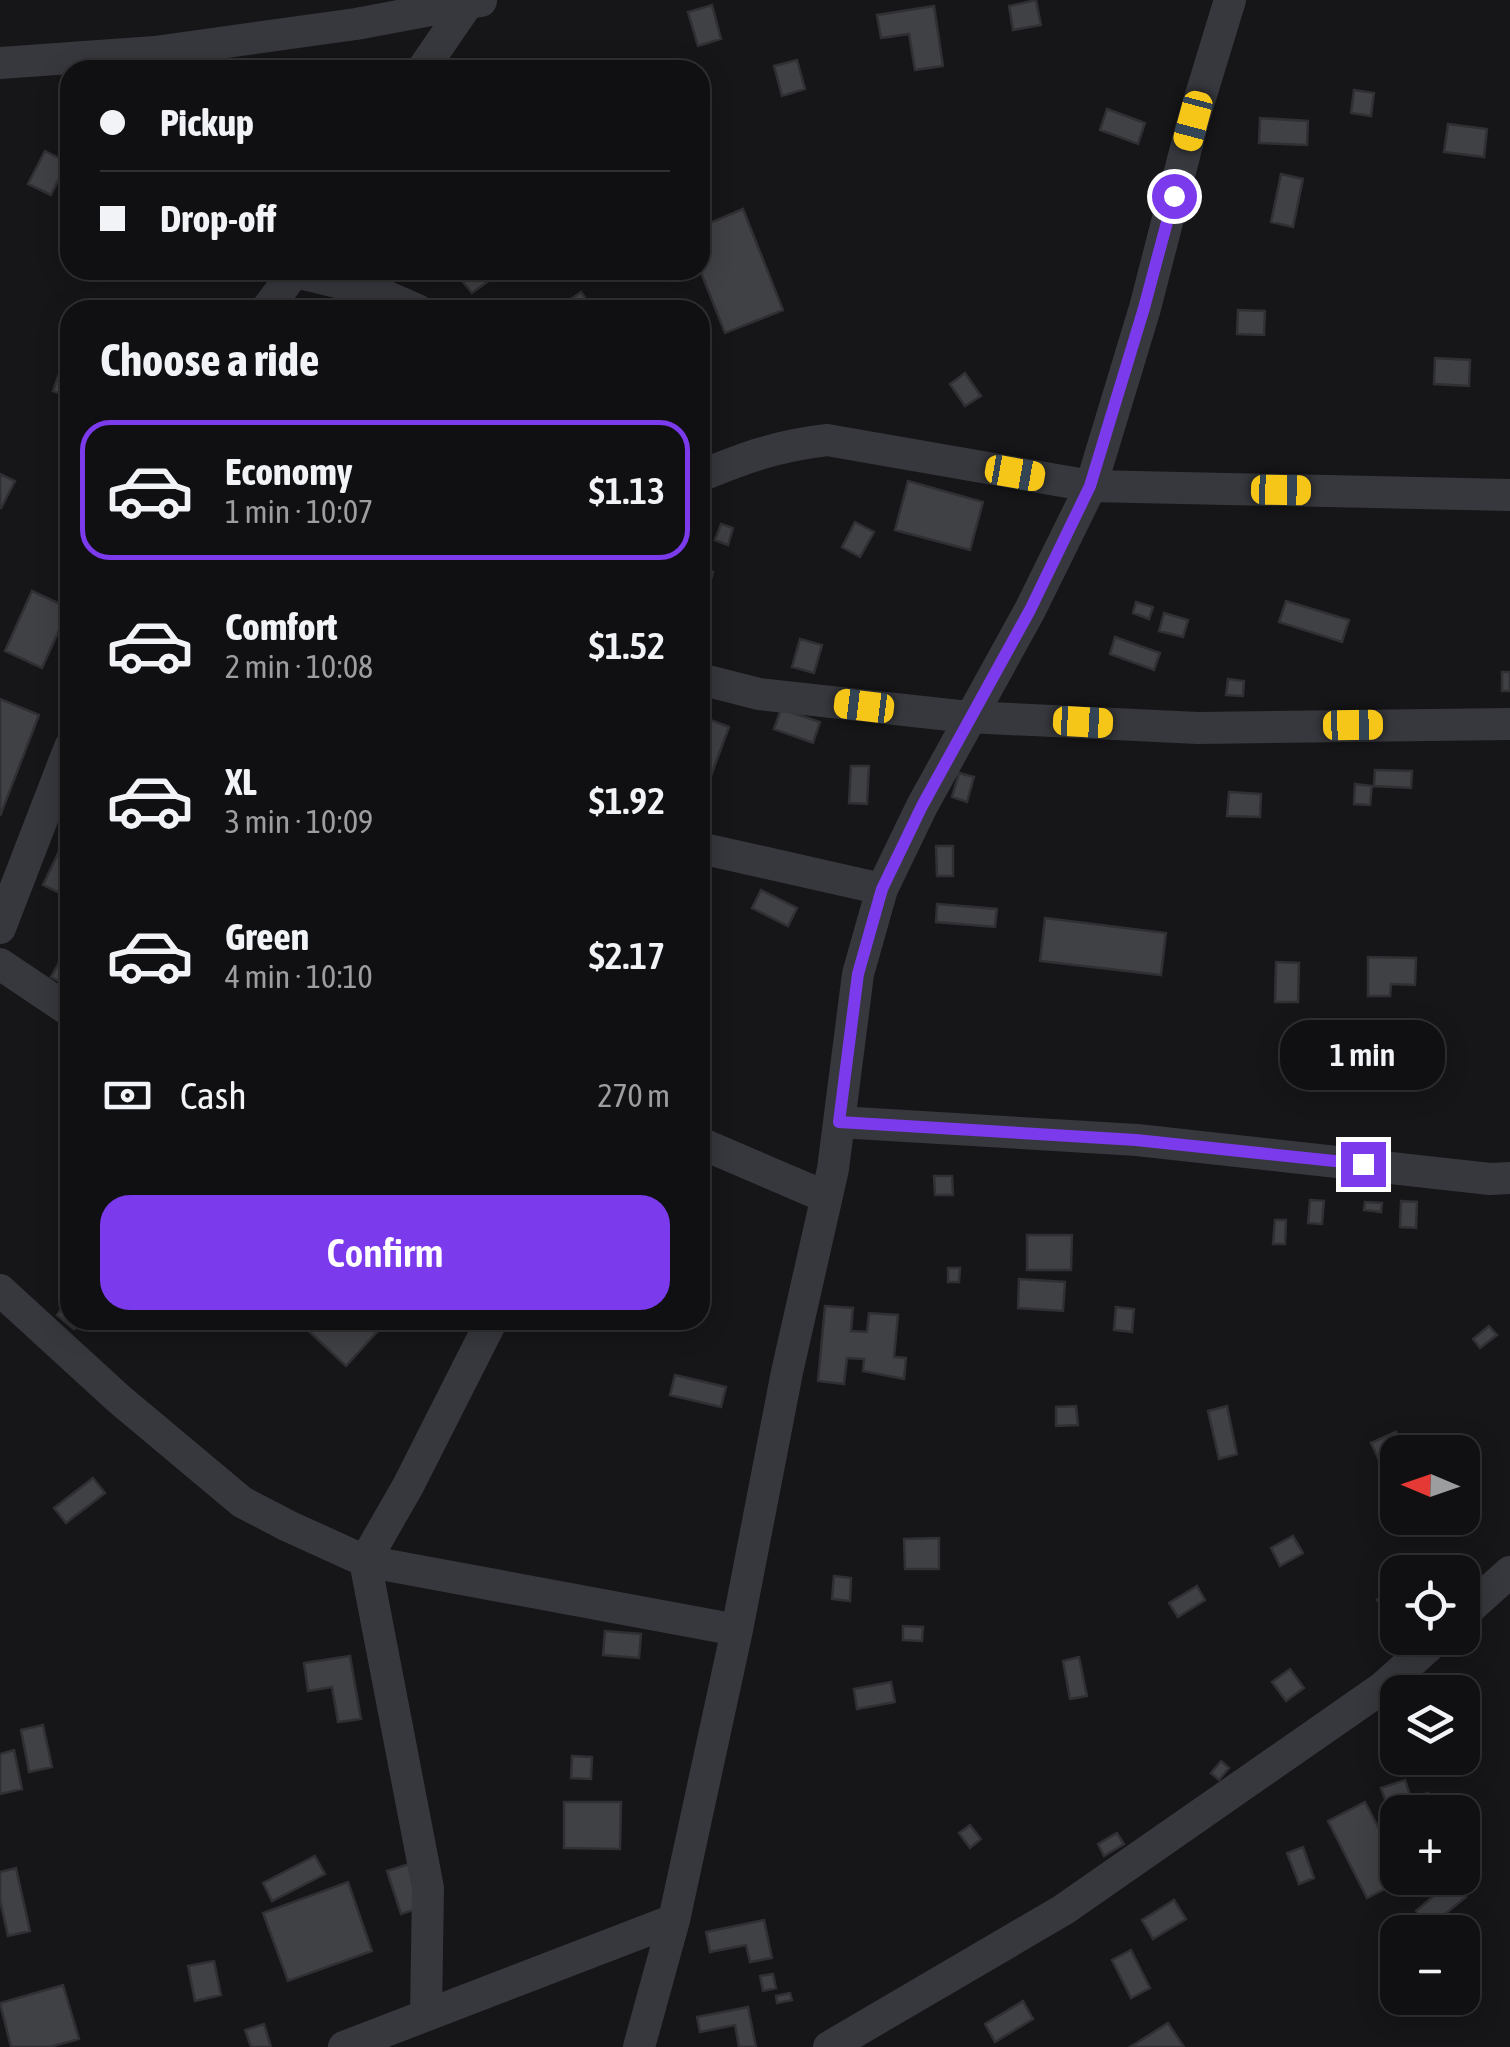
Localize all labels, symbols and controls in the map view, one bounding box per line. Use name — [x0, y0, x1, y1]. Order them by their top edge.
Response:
car — [1171, 88, 1215, 154]
text: Pickup — [160, 101, 254, 144]
route start — [1152, 174, 1197, 219]
text: Drop-off — [160, 197, 276, 240]
text: Choose a ride — [100, 334, 319, 386]
icon: car — [105, 445, 195, 535]
text: Economy — [225, 450, 352, 493]
car — [983, 453, 1047, 493]
text: $1.13 — [589, 469, 665, 512]
car — [1251, 474, 1311, 506]
text: 1 min · 10:07 — [225, 493, 373, 530]
icon: car — [105, 600, 195, 690]
text: Comfort — [225, 605, 337, 648]
text: $1.52 — [589, 624, 665, 667]
text: 2 min · 10:08 — [225, 648, 373, 685]
car — [832, 687, 896, 725]
car — [1052, 705, 1114, 739]
car — [1323, 709, 1383, 741]
icon: car — [105, 755, 195, 845]
text: XL — [225, 760, 257, 803]
text: $1.92 — [589, 779, 665, 822]
text: 3 min · 10:09 — [225, 803, 373, 840]
icon: car — [105, 910, 195, 1000]
text: Green — [225, 915, 309, 958]
text: $2.17 — [589, 934, 665, 977]
text: 4 min · 10:10 — [225, 958, 372, 995]
callout: 1 min — [1280, 1019, 1446, 1089]
text: 1 min — [1330, 1036, 1395, 1073]
icon: cash — [100, 1068, 155, 1123]
text: Cash — [180, 1074, 247, 1117]
text: 270 m — [597, 1077, 670, 1114]
route end — [1341, 1142, 1386, 1187]
button: Confirm — [100, 1195, 670, 1310]
north arrow — [1380, 1435, 1480, 1535]
map controls — [1380, 1435, 1480, 2015]
button: locate — [1380, 1555, 1480, 1655]
button: layers — [1380, 1675, 1480, 1775]
button: + — [1380, 1795, 1480, 1895]
button: − — [1380, 1915, 1480, 2015]

